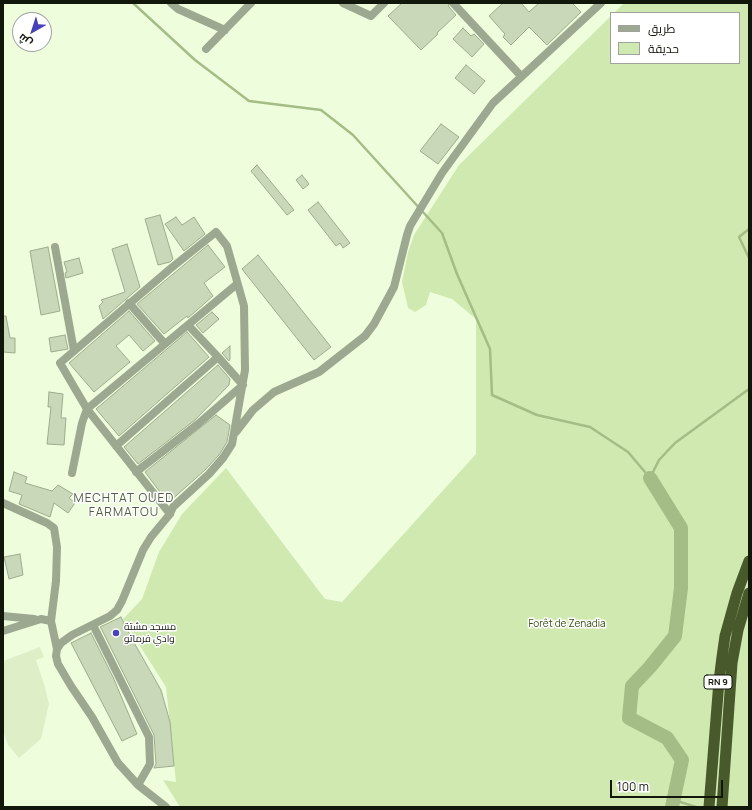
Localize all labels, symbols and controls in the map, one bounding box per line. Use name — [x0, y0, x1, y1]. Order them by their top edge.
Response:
north arrow — [12, 12, 52, 52]
legend — [610, 12, 740, 64]
text: طريق — [648, 20, 675, 37]
text: ش — [15, 31, 35, 51]
text: حديقة — [648, 40, 679, 57]
district label: MECHTAT OUED FARMATOU — [74, 492, 174, 520]
park label: Forêt de Zenadia — [528, 618, 606, 630]
place label: مسجد مشتة وادي فرماتو — [124, 621, 176, 644]
marker: مسجد مشتة وادي فرماتو — [111, 628, 121, 638]
road number: RN 9 — [704, 675, 732, 689]
scale bar — [612, 772, 725, 798]
text: 100 m — [617, 778, 649, 795]

